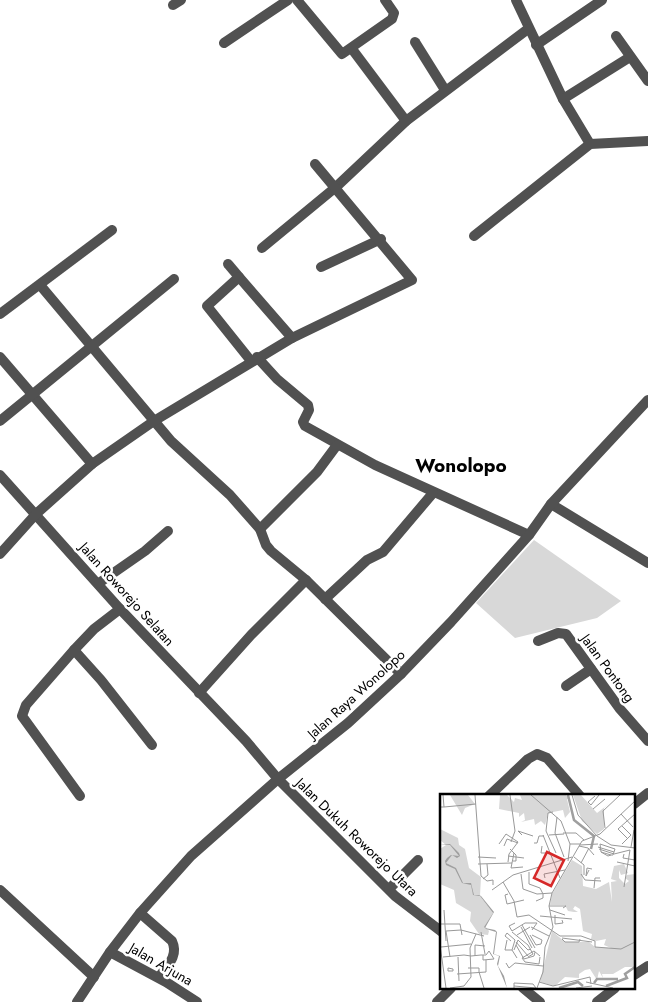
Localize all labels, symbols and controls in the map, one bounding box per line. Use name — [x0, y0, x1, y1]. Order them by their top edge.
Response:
district label: Wonolopo — [415, 452, 507, 479]
street label: Jalan Roworejo Selatan — [74, 536, 179, 650]
street label: Jalan Pontong — [575, 628, 640, 706]
street label: Jalan Raya Wonolopo — [301, 644, 409, 745]
street label: Jalan Dukuh Roworejo Utara — [290, 772, 423, 901]
inset map — [440, 794, 636, 990]
street label: Jalan Arjuna — [124, 937, 197, 990]

